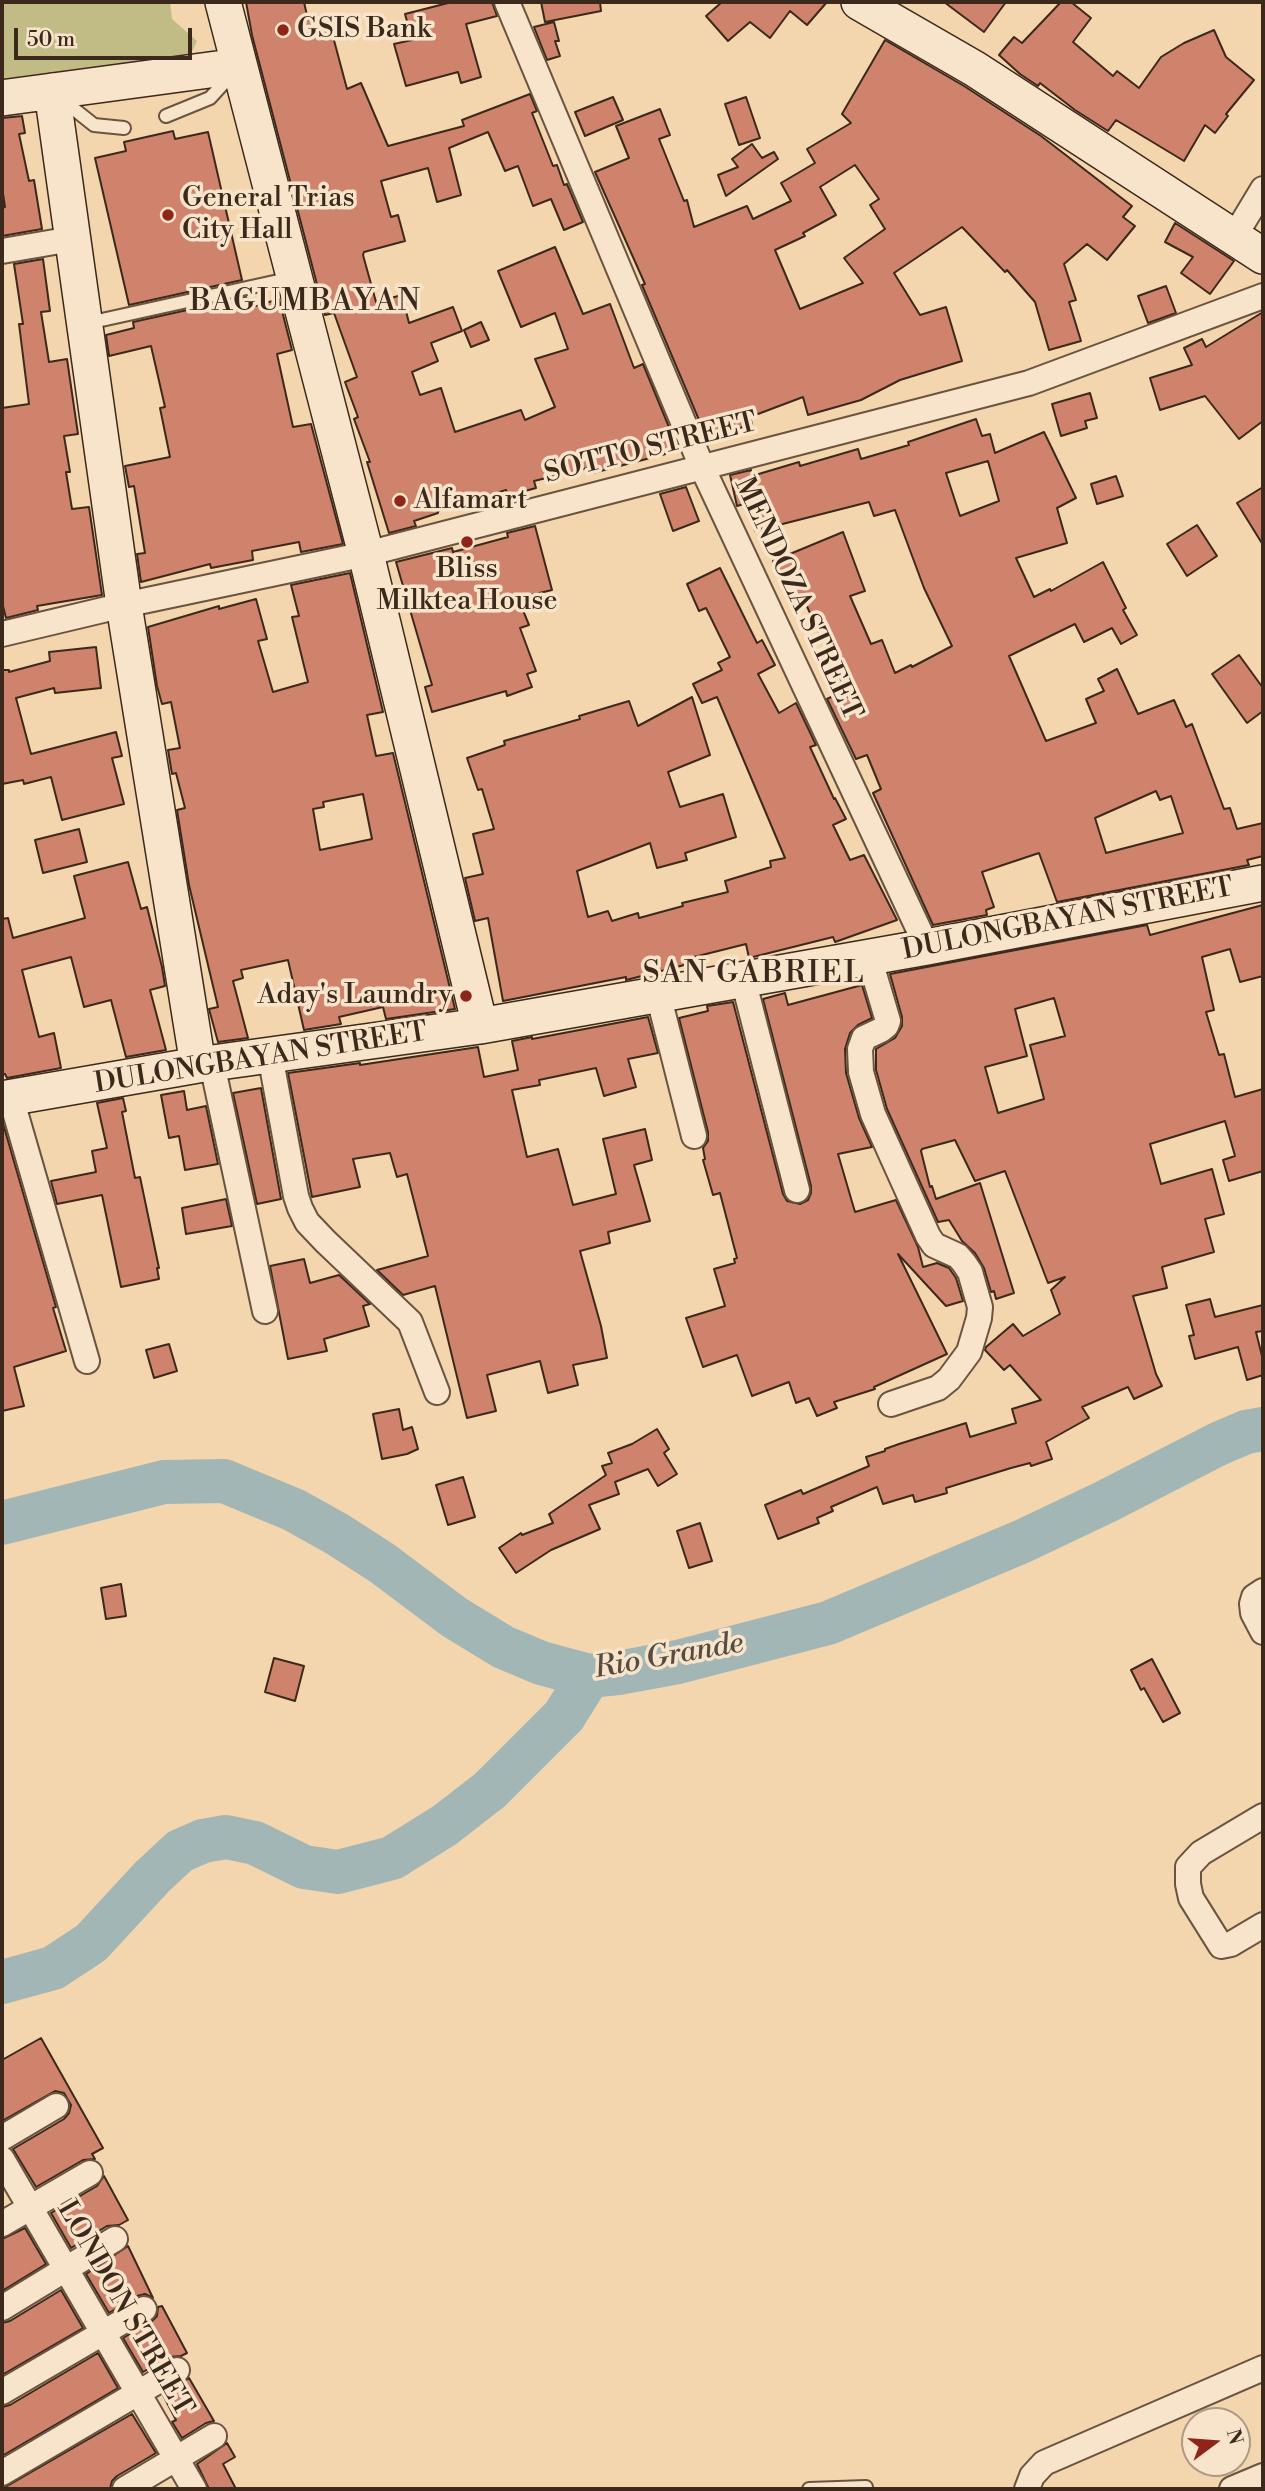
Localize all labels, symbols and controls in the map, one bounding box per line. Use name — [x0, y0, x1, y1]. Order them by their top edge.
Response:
place label: GSIS Bank — [297, 13, 431, 47]
scale bar — [18, 14, 196, 58]
marker: GSIS Bank — [275, 22, 291, 38]
text: 50 m — [27, 27, 75, 53]
place label: General Trias City Hall — [182, 182, 355, 248]
marker: General Trias City Hall — [160, 207, 176, 223]
district label: BAGUMBAYAN — [191, 285, 421, 321]
street label: SOTTO STREET — [541, 406, 761, 492]
street label: MENDOZA STREET — [726, 472, 868, 726]
place label: Alfamart — [414, 484, 527, 518]
marker: Alfamart — [392, 493, 408, 509]
marker: Bliss Milktea House — [459, 534, 475, 550]
place label: Bliss Milktea House — [376, 553, 558, 619]
street label: DULONGBAYAN STREET — [900, 871, 1236, 969]
district label: SAN GABRIEL — [644, 957, 864, 993]
place label: Aday's Laundry — [258, 979, 452, 1013]
marker: Aday's Laundry — [458, 988, 474, 1004]
street label: DULONGBAYAN STREET — [92, 1016, 430, 1102]
water label: Rio Grande — [592, 1626, 746, 1688]
street label: LONDON STREET — [49, 2195, 199, 2423]
north arrow — [1181, 2407, 1251, 2477]
text: N — [1221, 2426, 1248, 2447]

